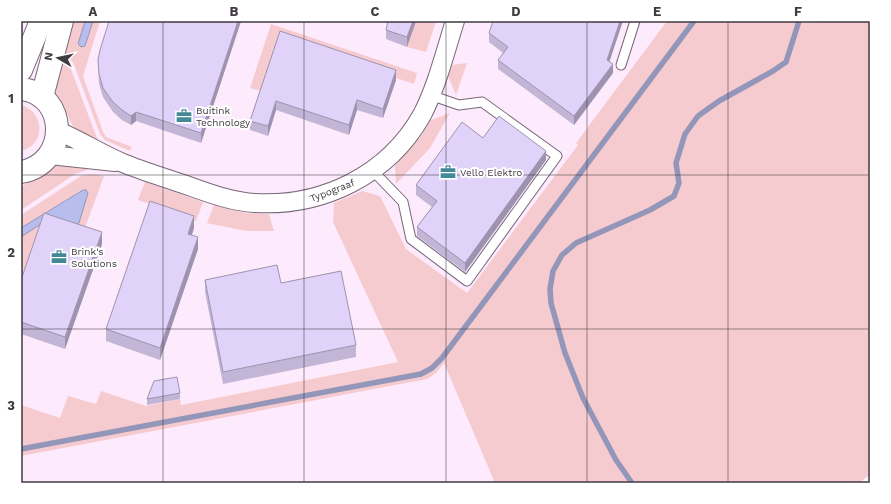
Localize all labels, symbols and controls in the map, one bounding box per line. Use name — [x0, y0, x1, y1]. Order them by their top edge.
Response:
text: A — [89, 4, 98, 19]
text: B — [230, 4, 239, 19]
text: C — [371, 4, 380, 19]
text: D — [511, 4, 521, 19]
text: E — [653, 4, 661, 19]
text: F — [794, 4, 802, 19]
north arrow — [38, 38, 78, 78]
text: N — [42, 51, 56, 62]
text: 1 — [8, 91, 14, 106]
place label: Buitink Technology — [196, 105, 251, 128]
office icon: Buitink Technology — [175, 107, 193, 125]
office icon: Vello Elektro — [439, 163, 457, 181]
place label: Vello Elektro — [460, 167, 522, 178]
street label: Typograaf — [308, 177, 356, 204]
text: 2 — [7, 245, 15, 260]
place label: Brink's Solutions — [71, 246, 117, 269]
office icon: Brink's Solutions — [50, 248, 68, 266]
text: 3 — [7, 398, 15, 413]

